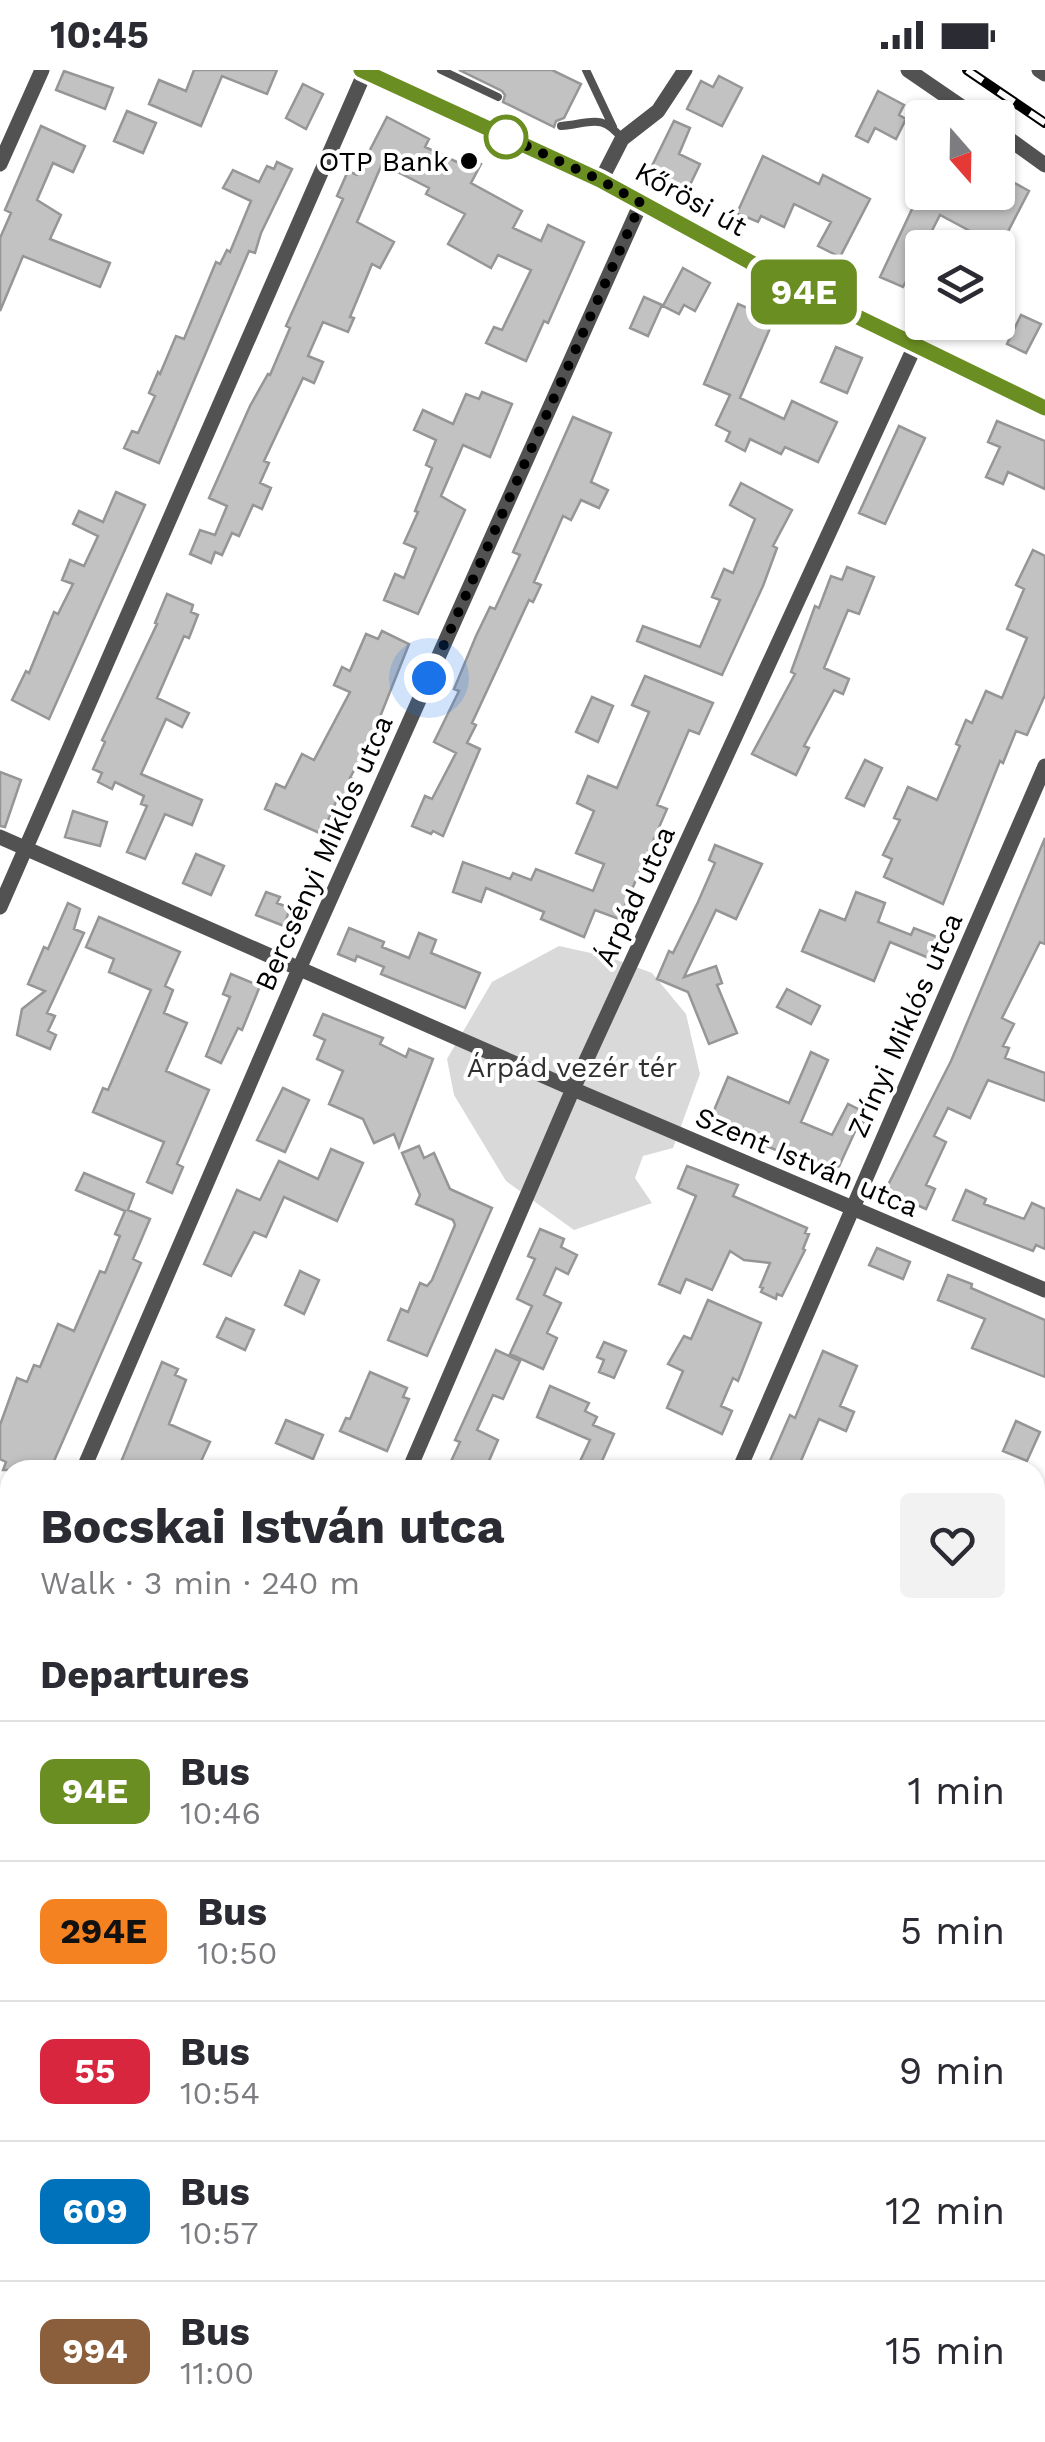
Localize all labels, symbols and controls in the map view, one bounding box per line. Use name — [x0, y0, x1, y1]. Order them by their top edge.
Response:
text: 10:45 — [50, 13, 149, 57]
north arrow — [905, 100, 1015, 210]
map controls — [905, 100, 1015, 340]
unlabelled marker — [485, 116, 527, 158]
place label: OTP Bank — [318, 145, 449, 178]
marker: OTP Bank — [458, 150, 480, 172]
street label: Kőrösi út — [629, 155, 753, 243]
button: layers — [905, 230, 1015, 340]
line badge: 94E — [746, 260, 862, 324]
text: 94E — [771, 271, 837, 313]
your location — [404, 653, 454, 703]
street label: Bercsényi Miklós utca — [248, 710, 400, 996]
street label: Árpád utca — [588, 820, 682, 971]
street label: Zrínyi Miklós utca — [841, 908, 969, 1142]
park label: Árpád vezér tér — [467, 1051, 677, 1084]
street label: Szent István utca — [691, 1100, 924, 1224]
button: heart — [900, 1493, 1005, 1598]
text: Bocskai István utca — [40, 1498, 505, 1555]
text: Walk · 3 min · 240 m — [40, 1564, 360, 1602]
text: Departures — [40, 1653, 249, 1697]
text: Bus — [180, 1750, 250, 1794]
text: 1 min — [907, 1769, 1005, 1813]
text: 94E — [62, 1770, 128, 1812]
text: 10:46 — [180, 1794, 261, 1832]
text: Bus — [197, 1890, 267, 1934]
text: 5 min — [900, 1909, 1005, 1953]
text: 294E — [60, 1910, 147, 1952]
text: 10:50 — [197, 1934, 278, 1972]
text: Bus — [180, 2030, 250, 2074]
text: 9 min — [899, 2049, 1005, 2093]
text: 55 — [75, 2050, 115, 2092]
text: 10:54 — [180, 2074, 260, 2112]
text: Bus — [180, 2170, 250, 2214]
text: 12 min — [885, 2189, 1005, 2233]
text: 609 — [62, 2190, 128, 2232]
text: 10:57 — [180, 2214, 258, 2252]
text: Bus — [180, 2310, 250, 2354]
text: 15 min — [885, 2329, 1005, 2373]
text: 994 — [62, 2330, 128, 2372]
text: 11:00 — [180, 2354, 254, 2392]

